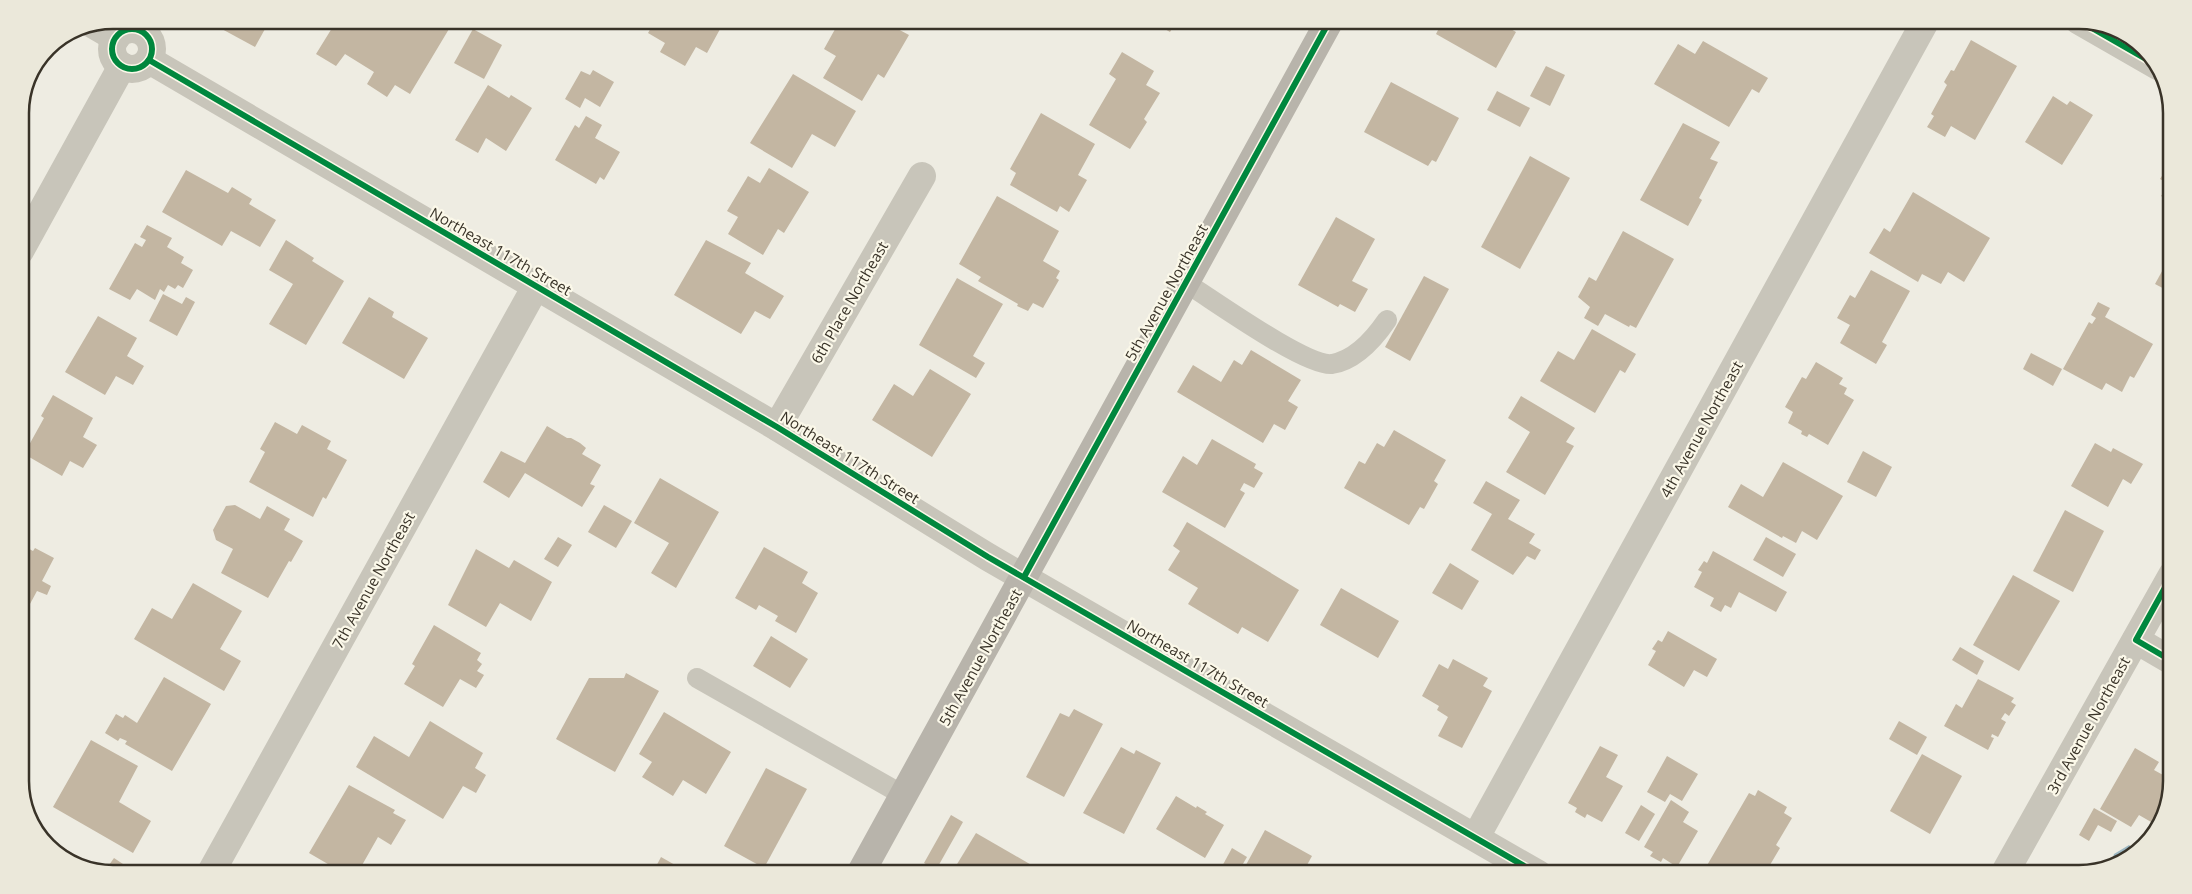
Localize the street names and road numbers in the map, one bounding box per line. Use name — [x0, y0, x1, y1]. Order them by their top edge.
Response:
street label: Northeast 117th Street — [427, 202, 575, 300]
street label: 5th Avenue Northeast — [1120, 220, 1212, 364]
street label: 6th Place Northeast — [806, 237, 892, 367]
street label: 4th Avenue Northeast — [1655, 357, 1747, 501]
street label: Northeast 117th Street — [777, 406, 923, 508]
street label: 7th Avenue Northeast — [327, 508, 419, 652]
street label: 5th Avenue Northeast — [934, 585, 1026, 729]
street label: Northeast 117th Street — [1124, 614, 1272, 712]
street label: 3rd Avenue Northeast — [2042, 653, 2134, 797]

